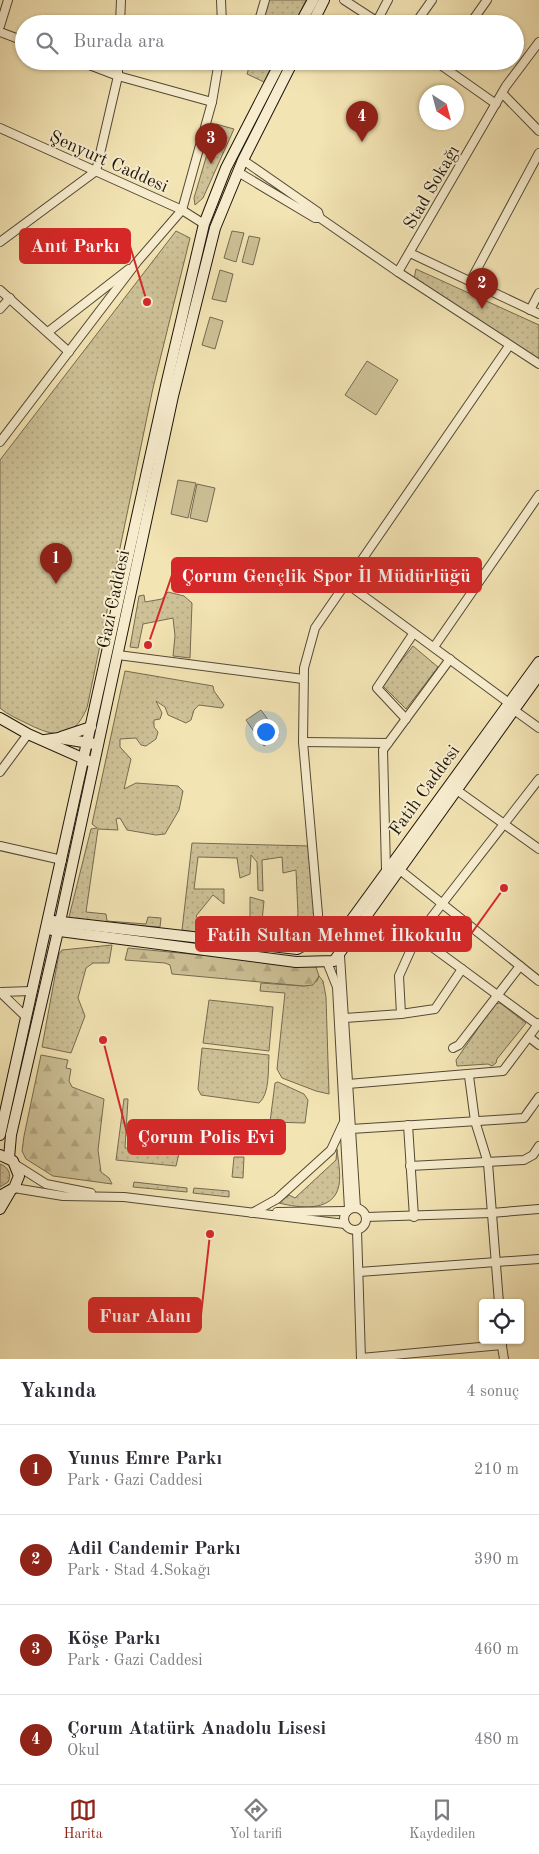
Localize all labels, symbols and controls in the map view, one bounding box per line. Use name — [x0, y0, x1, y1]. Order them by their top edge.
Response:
search box — [15, 15, 524, 70]
icon: search — [33, 29, 61, 57]
text: Burada ara — [73, 33, 165, 52]
north arrow — [419, 85, 464, 130]
pin: 4 — [346, 101, 378, 142]
pin: 3 — [195, 123, 227, 164]
street label: Şenyurt Caddesi — [47, 128, 171, 196]
street label: Stad Sokağı — [401, 142, 463, 233]
callout: Anıt Parkı — [20, 229, 130, 263]
text: Anıt Parkı — [30, 238, 120, 257]
pin: 2 — [466, 268, 498, 309]
pin: 1 — [40, 543, 72, 584]
street label: Gazi Caddesi — [95, 548, 133, 650]
callout: Çorum Gençlik Spor İl Müdürlüğü — [172, 558, 481, 592]
text: Çorum Gençlik Spor İl Müdürlüğü — [181, 565, 471, 587]
your location — [253, 719, 279, 745]
street label: Fatih Caddesi — [386, 742, 463, 839]
callout: Fatih Sultan Mehmet İlkokulu — [196, 917, 471, 951]
text: Fatih Sultan Mehmet İlkokulu — [206, 924, 462, 946]
callout: Çorum Polis Evi — [128, 1120, 285, 1154]
text: Çorum Polis Evi — [137, 1129, 275, 1148]
callout: Fuar Alanı — [89, 1298, 201, 1332]
map controls — [479, 1299, 524, 1344]
button: locate — [479, 1299, 524, 1344]
text: Fuar Alanı — [99, 1308, 192, 1327]
text: Yakında — [20, 1381, 96, 1402]
text: 4 sonuç — [466, 1384, 519, 1400]
text: Yunus Emre Parkı — [67, 1450, 222, 1469]
text: 1 — [31, 1462, 41, 1478]
text: 210 m — [474, 1462, 519, 1478]
text: Park · Gazi Caddesi — [67, 1473, 203, 1489]
text: Adil Candemir Parkı — [67, 1540, 241, 1559]
text: 2 — [31, 1552, 41, 1568]
text: 390 m — [474, 1552, 519, 1568]
text: Park · Stad 4.Sokağı — [67, 1563, 210, 1579]
text: Köşe Parkı — [67, 1630, 160, 1649]
text: 3 — [31, 1642, 41, 1658]
text: 460 m — [474, 1642, 519, 1658]
text: Park · Gazi Caddesi — [67, 1653, 203, 1669]
text: Çorum Atatürk Anadolu Lisesi — [67, 1720, 326, 1739]
text: 4 — [31, 1732, 41, 1748]
text: 480 m — [474, 1732, 519, 1748]
text: Okul — [67, 1743, 99, 1759]
tab: Harita — [63, 1796, 103, 1843]
tab: Yol tarifi — [230, 1796, 282, 1843]
tab: Kaydedilen — [409, 1796, 476, 1843]

